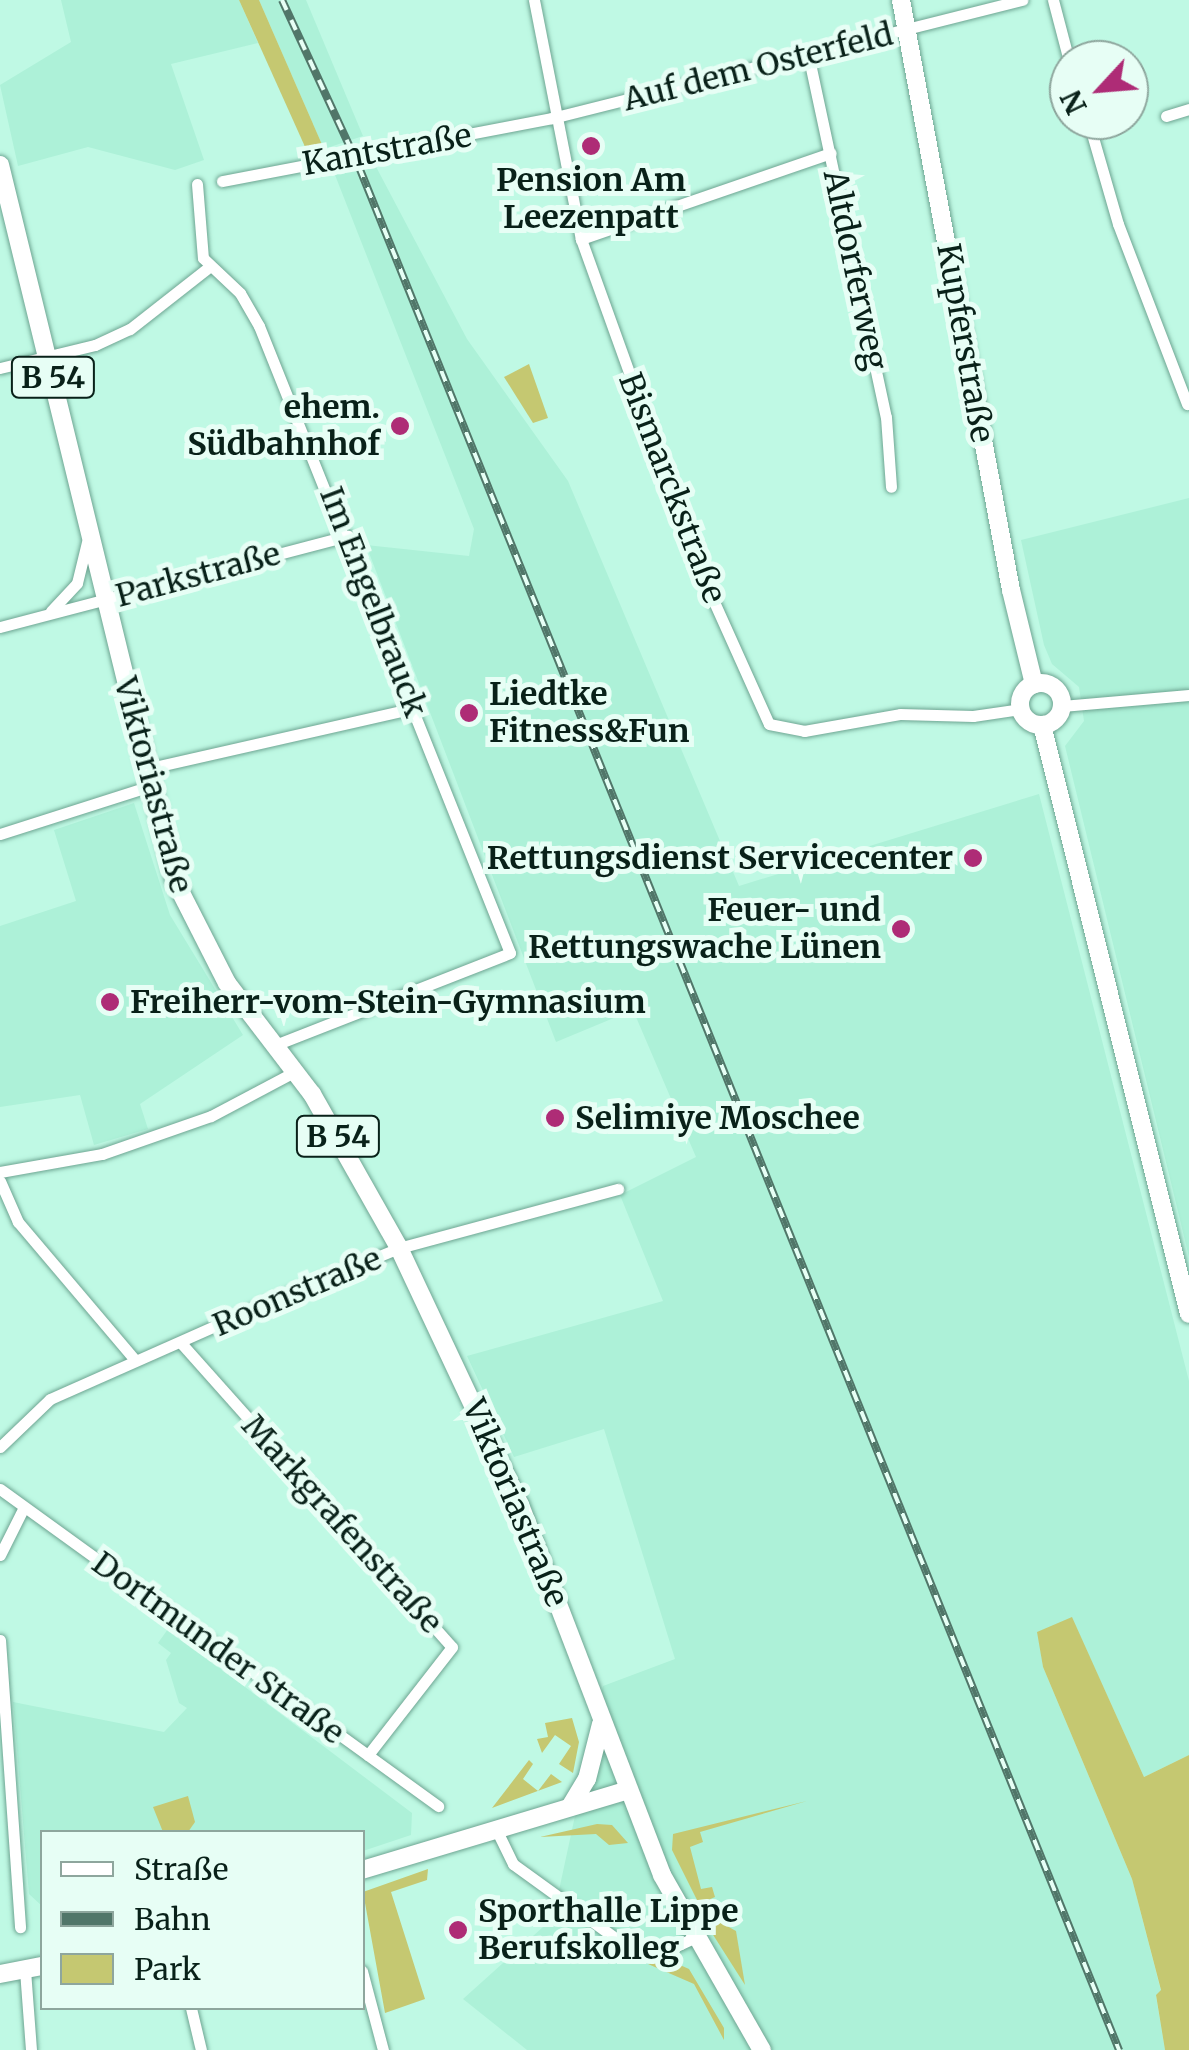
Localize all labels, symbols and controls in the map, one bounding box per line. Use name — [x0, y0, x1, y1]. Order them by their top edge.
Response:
street label: Auf dem Osterfeld — [619, 15, 897, 119]
north arrow — [1049, 40, 1149, 140]
text: N — [1053, 84, 1095, 120]
street label: Kantstraße — [299, 116, 475, 184]
marker: Pension Am Leezenpatt — [580, 135, 602, 157]
place label: Pension Am Leezenpatt — [496, 162, 686, 237]
street label: Altdorferweg — [815, 166, 895, 374]
street label: Kupferstraße — [929, 241, 1001, 445]
road number: B 54 — [10, 352, 96, 402]
street label: Bismarckstraße — [610, 368, 734, 608]
place label: ehem. Südbahnhof — [187, 389, 380, 464]
marker: ehem. Südbahnhof — [389, 415, 411, 437]
street label: Im Engelbrauck — [312, 482, 434, 722]
street label: Parkstraße — [112, 535, 284, 615]
street label: Viktoriastraße — [106, 673, 200, 897]
place label: Liedtke Fitness&Fun — [489, 676, 690, 751]
marker: Liedtke Fitness&Fun — [458, 702, 480, 724]
place label: Rettungsdienst Servicecenter — [487, 839, 953, 877]
marker: Rettungsdienst Servicecenter — [962, 847, 984, 869]
place label: Feuer- und Rettungswache Lünen — [528, 892, 881, 967]
marker: Feuer- und Rettungswache Lünen — [890, 918, 912, 940]
place label: Freiherr-vom-Stein-Gymnasium — [130, 983, 646, 1021]
marker: Freiherr-vom-Stein-Gymnasium — [99, 991, 121, 1013]
place label: Selimiye Moschee — [575, 1099, 860, 1137]
marker: Selimiye Moschee — [544, 1107, 566, 1129]
road number: B 54 — [296, 1111, 380, 1161]
street label: Roonstraße — [207, 1239, 387, 1345]
street label: Viktoriastraße — [454, 1393, 576, 1613]
street label: Markgrafenstraße — [234, 1407, 450, 1641]
street label: Dortmunder Straße — [85, 1544, 351, 1752]
legend — [40, 1830, 365, 2010]
text: Straße — [134, 1850, 228, 1888]
place label: Sporthalle Lippe Berufskolleg — [478, 1893, 739, 1968]
text: Bahn — [134, 1900, 211, 1938]
marker: Sporthalle Lippe Berufskolleg — [447, 1919, 469, 1941]
text: Park — [134, 1950, 201, 1988]

